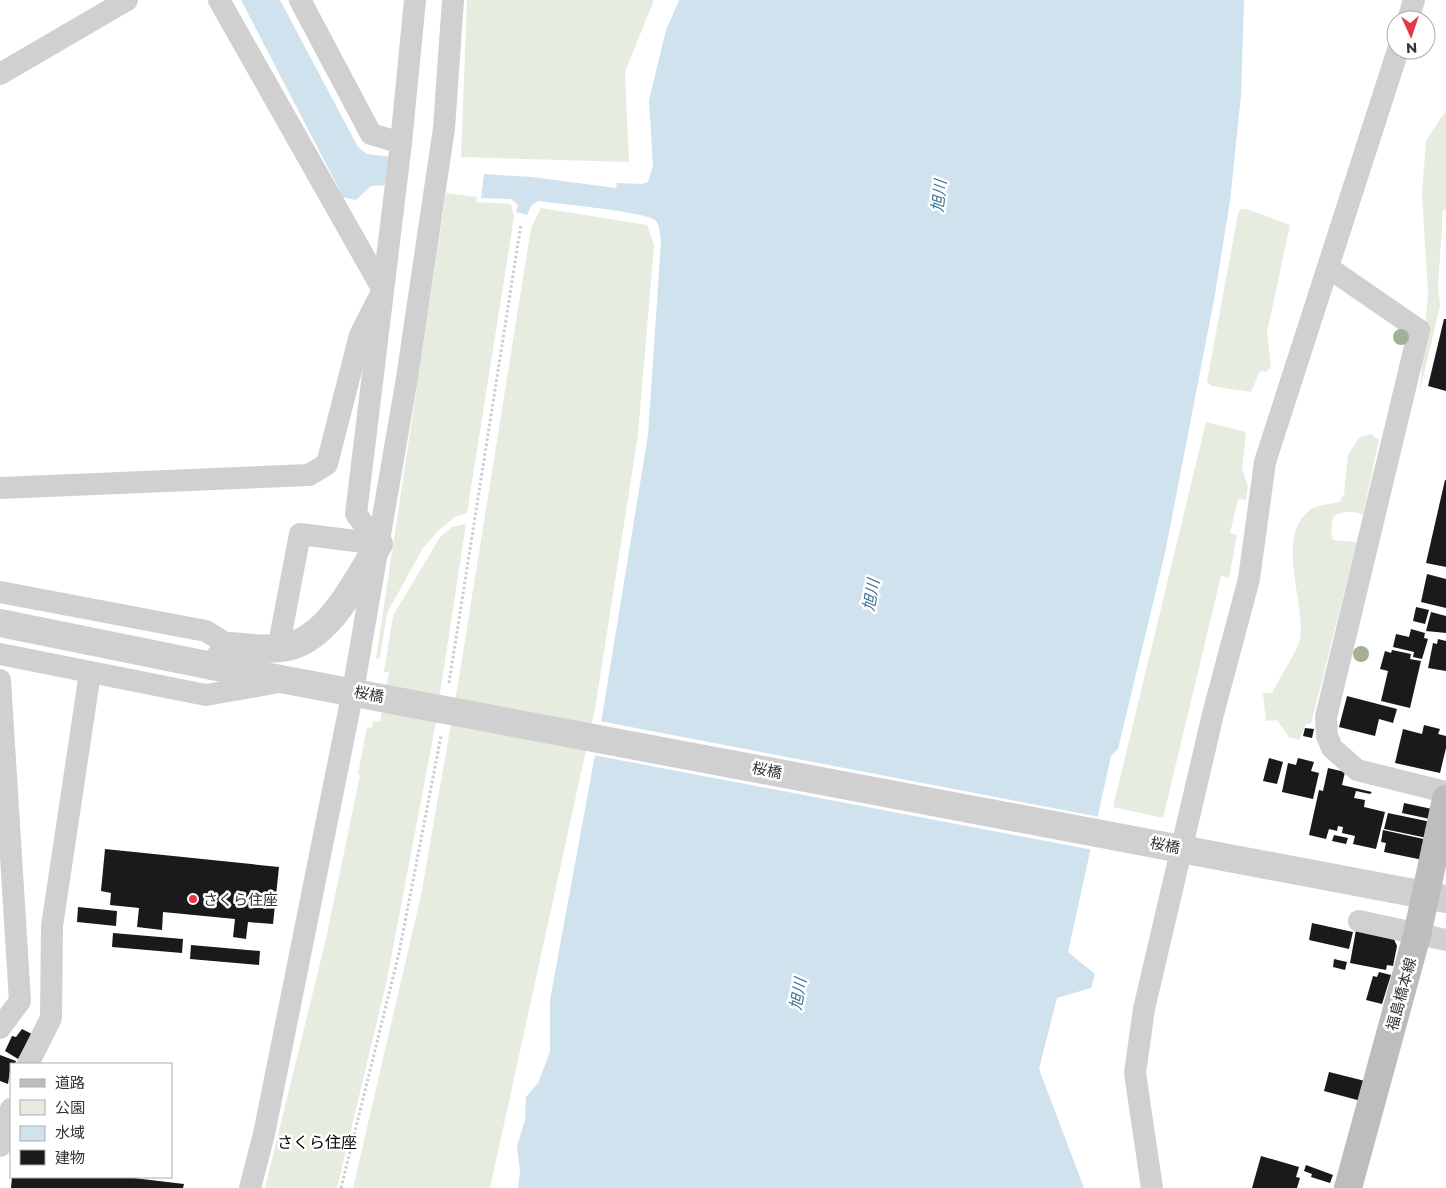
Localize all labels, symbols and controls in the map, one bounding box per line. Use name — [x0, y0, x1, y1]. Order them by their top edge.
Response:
north arrow — [1386, 10, 1436, 60]
text: N — [1406, 39, 1418, 57]
water label: 旭川 — [928, 177, 950, 213]
water label: 旭川 — [859, 576, 883, 612]
street label: 桜橋 — [352, 682, 386, 706]
street label: 桜橋 — [750, 758, 784, 782]
street label: 桜橋 — [1148, 833, 1182, 857]
place label: さくら住座 — [203, 890, 278, 909]
marker: さくら住座 — [187, 893, 199, 905]
street label: 福島橋本線 — [1382, 955, 1420, 1033]
water label: 旭川 — [786, 975, 810, 1011]
legend — [10, 1063, 172, 1178]
text: 道路 — [55, 1073, 85, 1092]
text: 公園 — [55, 1098, 85, 1117]
text: 水域 — [55, 1123, 85, 1142]
district label: さくら住座 — [277, 1133, 357, 1152]
text: 建物 — [55, 1148, 85, 1167]

